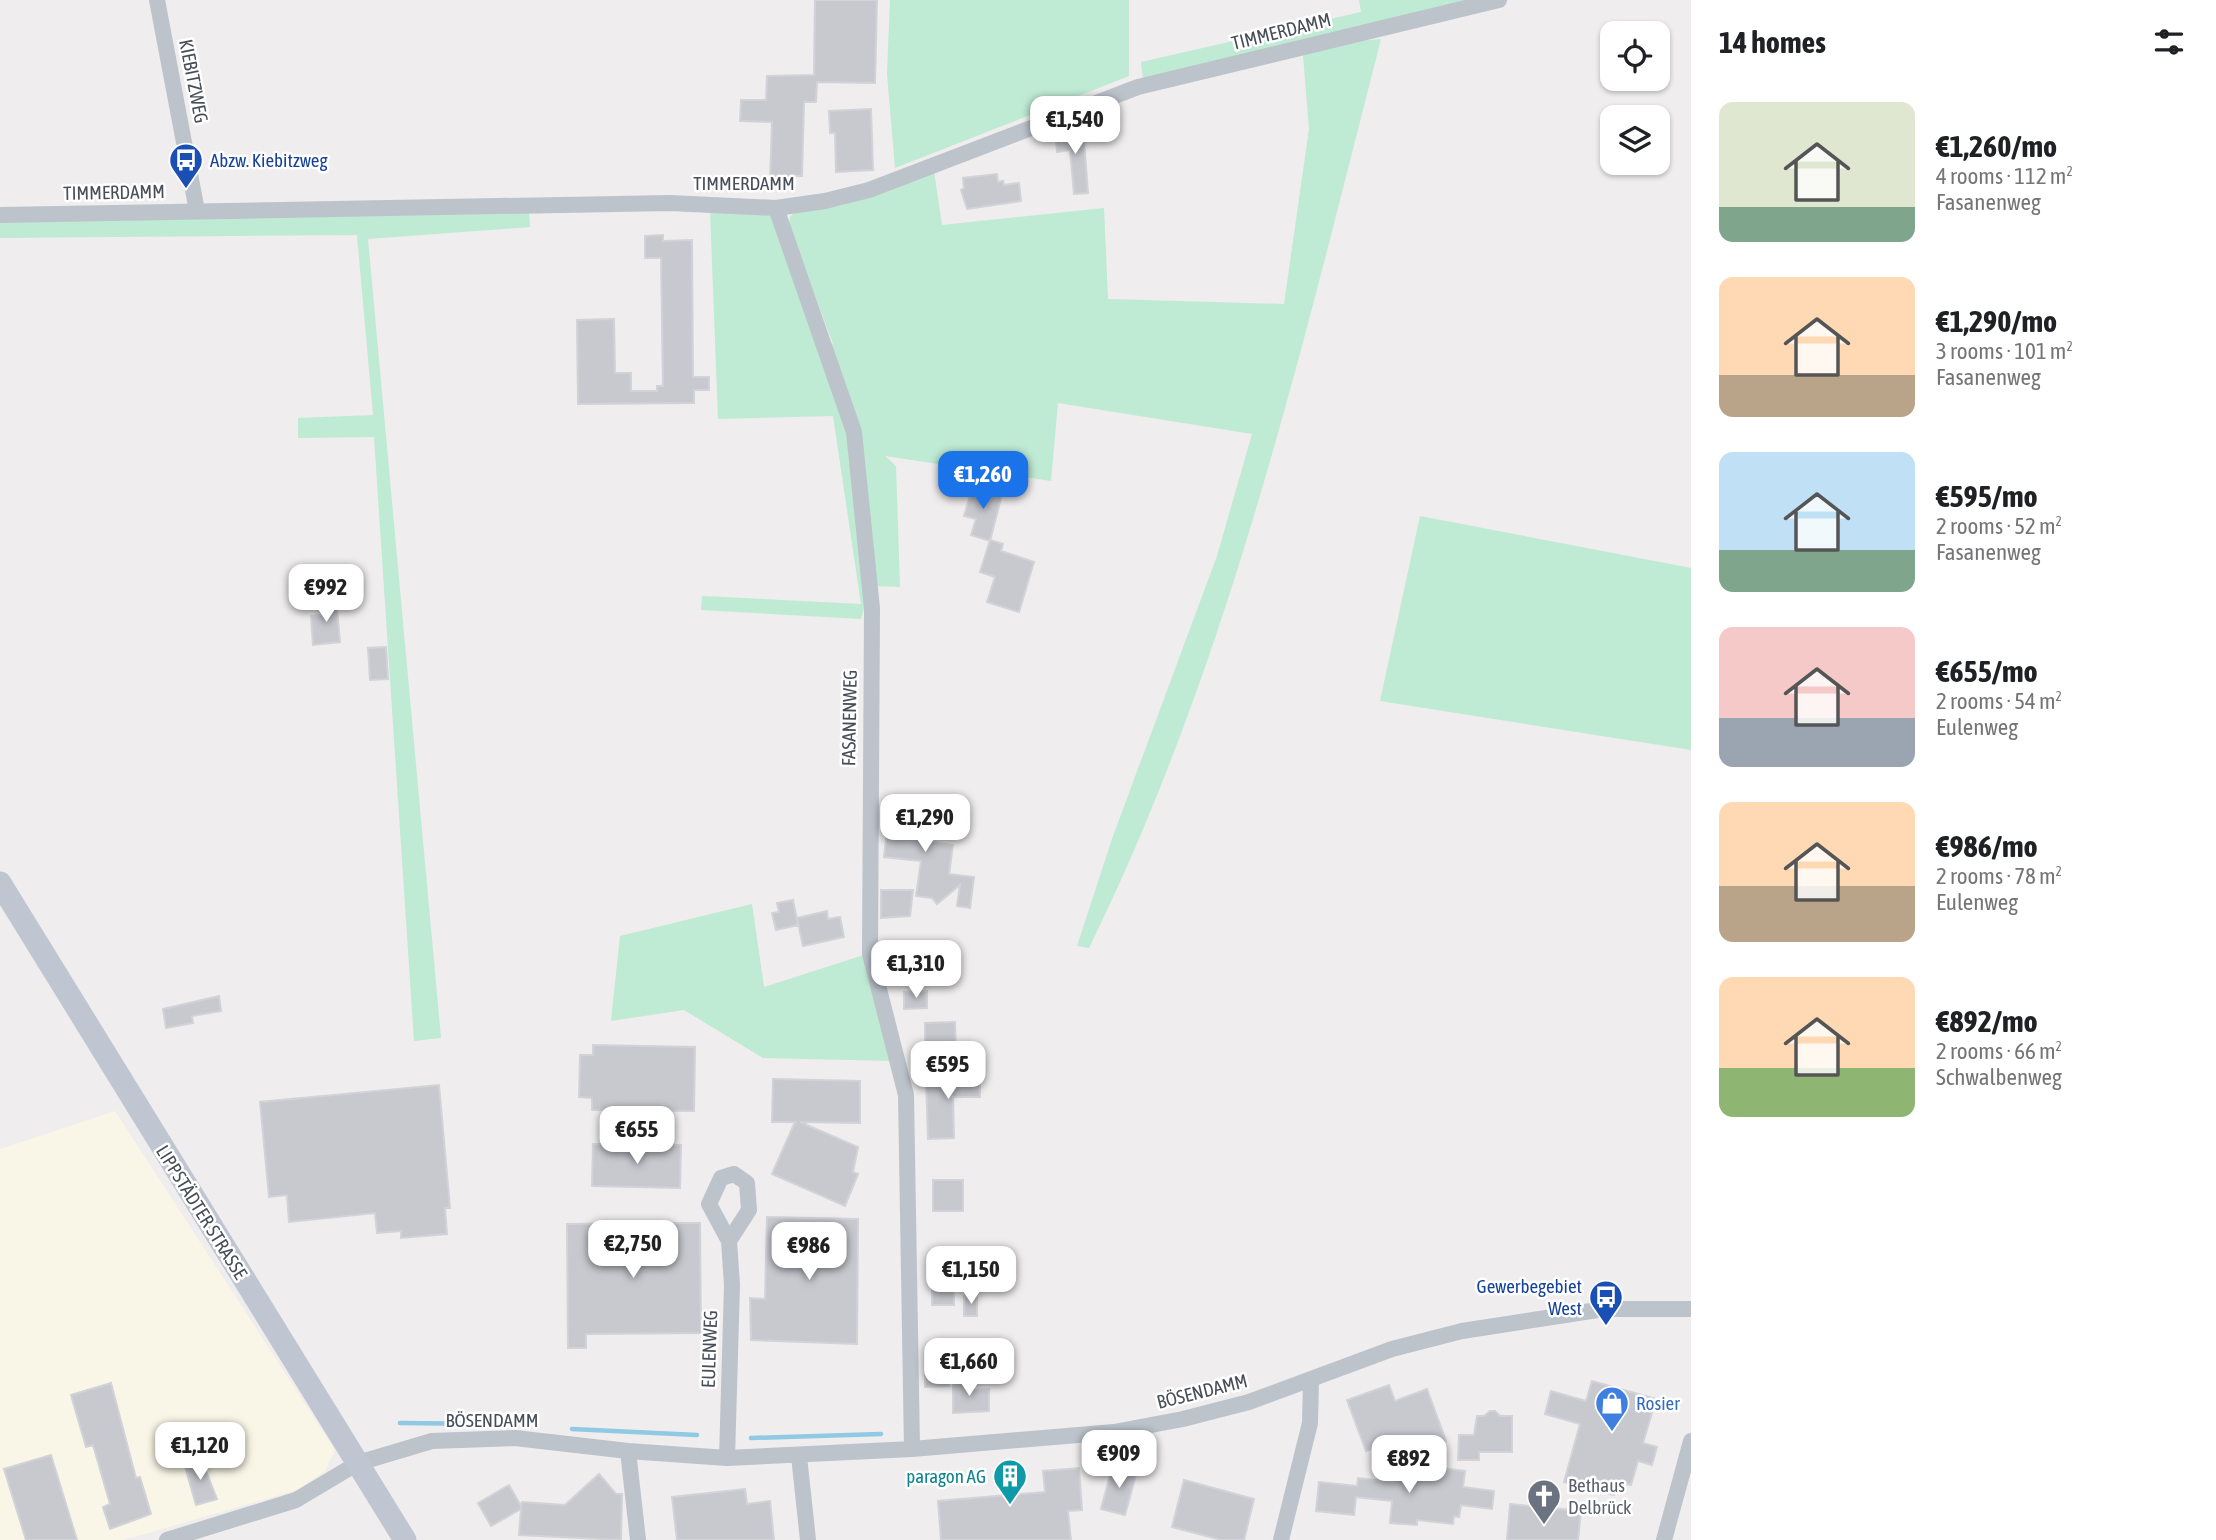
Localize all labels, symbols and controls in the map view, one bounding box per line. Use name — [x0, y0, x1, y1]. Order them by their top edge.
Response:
street label: TIMMERDAMM — [1229, 8, 1333, 54]
map controls — [1600, 21, 1670, 175]
button: locate — [1600, 21, 1670, 91]
icon: filters — [2150, 23, 2188, 61]
text: 14 homes — [1719, 25, 1826, 59]
street label: KIEBITZWEG — [175, 37, 213, 125]
pin: €1,540 — [1018, 96, 1132, 156]
button: layers — [1600, 105, 1670, 175]
text: €1,540 — [1046, 106, 1104, 132]
text: €1,260/mo — [1936, 129, 2057, 163]
icon: home — [1775, 130, 1859, 214]
bus stop icon: Abzw. Kiebitzweg — [167, 141, 205, 190]
place label: Abzw. Kiebitzweg — [210, 149, 328, 171]
text: 4 rooms · 112 m² — [1936, 163, 2073, 189]
street label: TIMMERDAMM — [693, 172, 795, 194]
street label: TIMMERDAMM — [63, 180, 165, 204]
text: Fasanenweg — [1936, 189, 2041, 215]
text: €1,290/mo — [1936, 304, 2057, 338]
icon: home — [1775, 305, 1859, 389]
text: 3 rooms · 101 m² — [1936, 338, 2073, 364]
text: Fasanenweg — [1936, 364, 2041, 390]
pin: €1,260 — [926, 452, 1040, 511]
text: €1,260 — [954, 461, 1012, 487]
text: €595/mo — [1936, 479, 2038, 513]
icon: home — [1775, 480, 1859, 564]
text: 2 rooms · 52 m² — [1936, 513, 2062, 539]
text: Fasanenweg — [1936, 539, 2041, 565]
pin: €992 — [285, 564, 367, 624]
text: €992 — [305, 574, 347, 600]
text: €655/mo — [1936, 654, 2038, 688]
icon: home — [1775, 655, 1859, 739]
street label: FASANENWEG — [837, 670, 861, 766]
text: 2 rooms · 54 m² — [1936, 688, 2062, 714]
text: Eulenweg — [1936, 714, 2018, 740]
pin: €1,290 — [868, 794, 982, 854]
text: €1,290 — [896, 804, 954, 830]
text: €986/mo — [1936, 829, 2038, 863]
icon: home — [1775, 830, 1859, 914]
text: 2 rooms · 78 m² — [1936, 863, 2062, 889]
text: Eulenweg — [1936, 889, 2018, 915]
pin: €1,310 — [859, 940, 973, 1000]
text: €1,310 — [887, 950, 945, 976]
text: €892/mo — [1936, 1004, 2038, 1038]
icon: home — [1775, 1005, 1859, 1089]
text: 2 rooms · 66 m² — [1936, 1038, 2062, 1064]
pin: €595 — [907, 1042, 989, 1101]
text: €595 — [927, 1051, 969, 1077]
text: Schwalbenweg — [1936, 1064, 2062, 1090]
pin: €655 — [596, 1106, 678, 1166]
text: €655 — [616, 1116, 658, 1142]
street label: LIPPSTÄDTER STRASSE — [152, 1141, 252, 1283]
pin: €2,750 — [576, 1220, 690, 1280]
pin: €986 — [768, 1222, 850, 1282]
text: €2,750 — [604, 1230, 662, 1256]
text: €986 — [788, 1232, 830, 1258]
pin: €1,150 — [914, 1246, 1028, 1306]
text: €1,150 — [942, 1256, 1000, 1282]
place label: Gewerbegebiet West — [1477, 1275, 1582, 1319]
bus stop icon: Gewerbegebiet West — [1587, 1278, 1625, 1327]
street label: EULENWEG — [697, 1310, 721, 1388]
pin: €1,660 — [912, 1338, 1026, 1398]
text: €1,660 — [940, 1348, 998, 1374]
street label: BÖSENDAMM — [1154, 1369, 1250, 1413]
shop icon: Rosier — [1593, 1384, 1631, 1433]
place label: Rosier — [1636, 1392, 1680, 1414]
street label: BÖSENDAMM — [446, 1409, 538, 1431]
pin: €1,120 — [143, 1422, 257, 1482]
pin: €909 — [1078, 1430, 1160, 1490]
text: €1,120 — [171, 1432, 229, 1458]
pin: €892 — [1368, 1436, 1450, 1495]
text: €909 — [1098, 1440, 1140, 1466]
text: €892 — [1388, 1445, 1430, 1471]
building icon: paragon AG — [991, 1457, 1029, 1506]
place label: paragon AG — [906, 1465, 986, 1487]
place label: Bethaus Delbrück — [1568, 1474, 1632, 1518]
church icon: Bethaus Delbrück — [1525, 1477, 1563, 1526]

